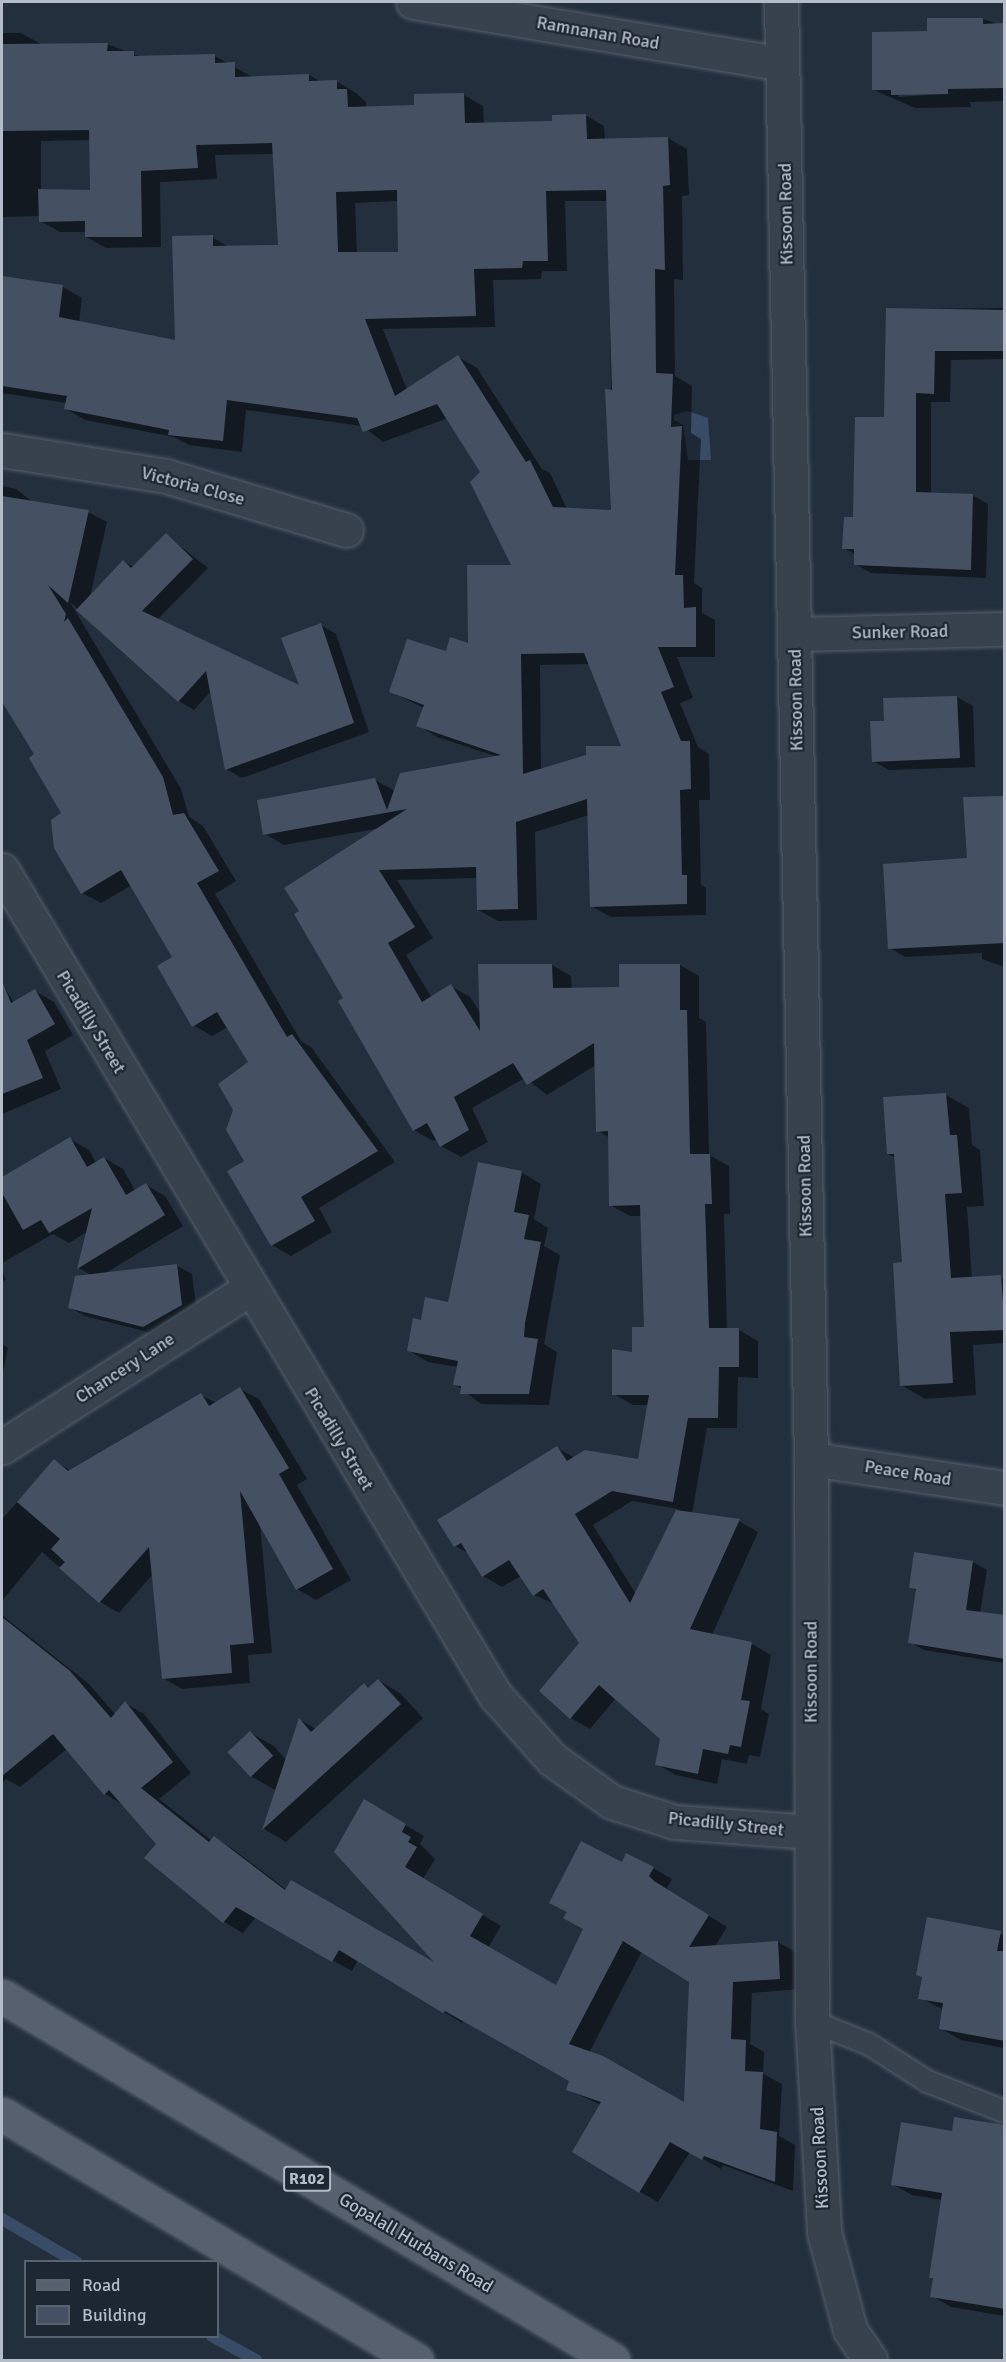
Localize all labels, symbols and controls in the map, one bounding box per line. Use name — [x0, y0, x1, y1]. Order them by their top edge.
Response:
street label: Ramnanan Road — [535, 12, 661, 54]
street label: Kissoon Road — [774, 163, 798, 265]
street label: Victoria Close — [139, 462, 247, 510]
street label: Sunker Road — [852, 620, 948, 644]
street label: Kissoon Road — [784, 649, 808, 751]
street label: Picadilly Street — [52, 967, 130, 1077]
street label: Kissoon Road — [793, 1135, 817, 1237]
street label: Chancery Lane — [71, 1328, 179, 1408]
street label: Picadilly Street — [300, 1384, 378, 1494]
street label: Peace Road — [863, 1455, 953, 1491]
street label: Kissoon Road — [800, 1621, 822, 1723]
street label: Picadilly Street — [667, 1807, 785, 1841]
street label: Kissoon Road — [807, 2106, 833, 2210]
road number: R102 — [283, 2166, 331, 2192]
street label: Gopalall Hurbans Road — [335, 2188, 497, 2298]
legend — [24, 2260, 219, 2338]
text: Road — [82, 2274, 121, 2296]
text: Building — [82, 2304, 146, 2326]

